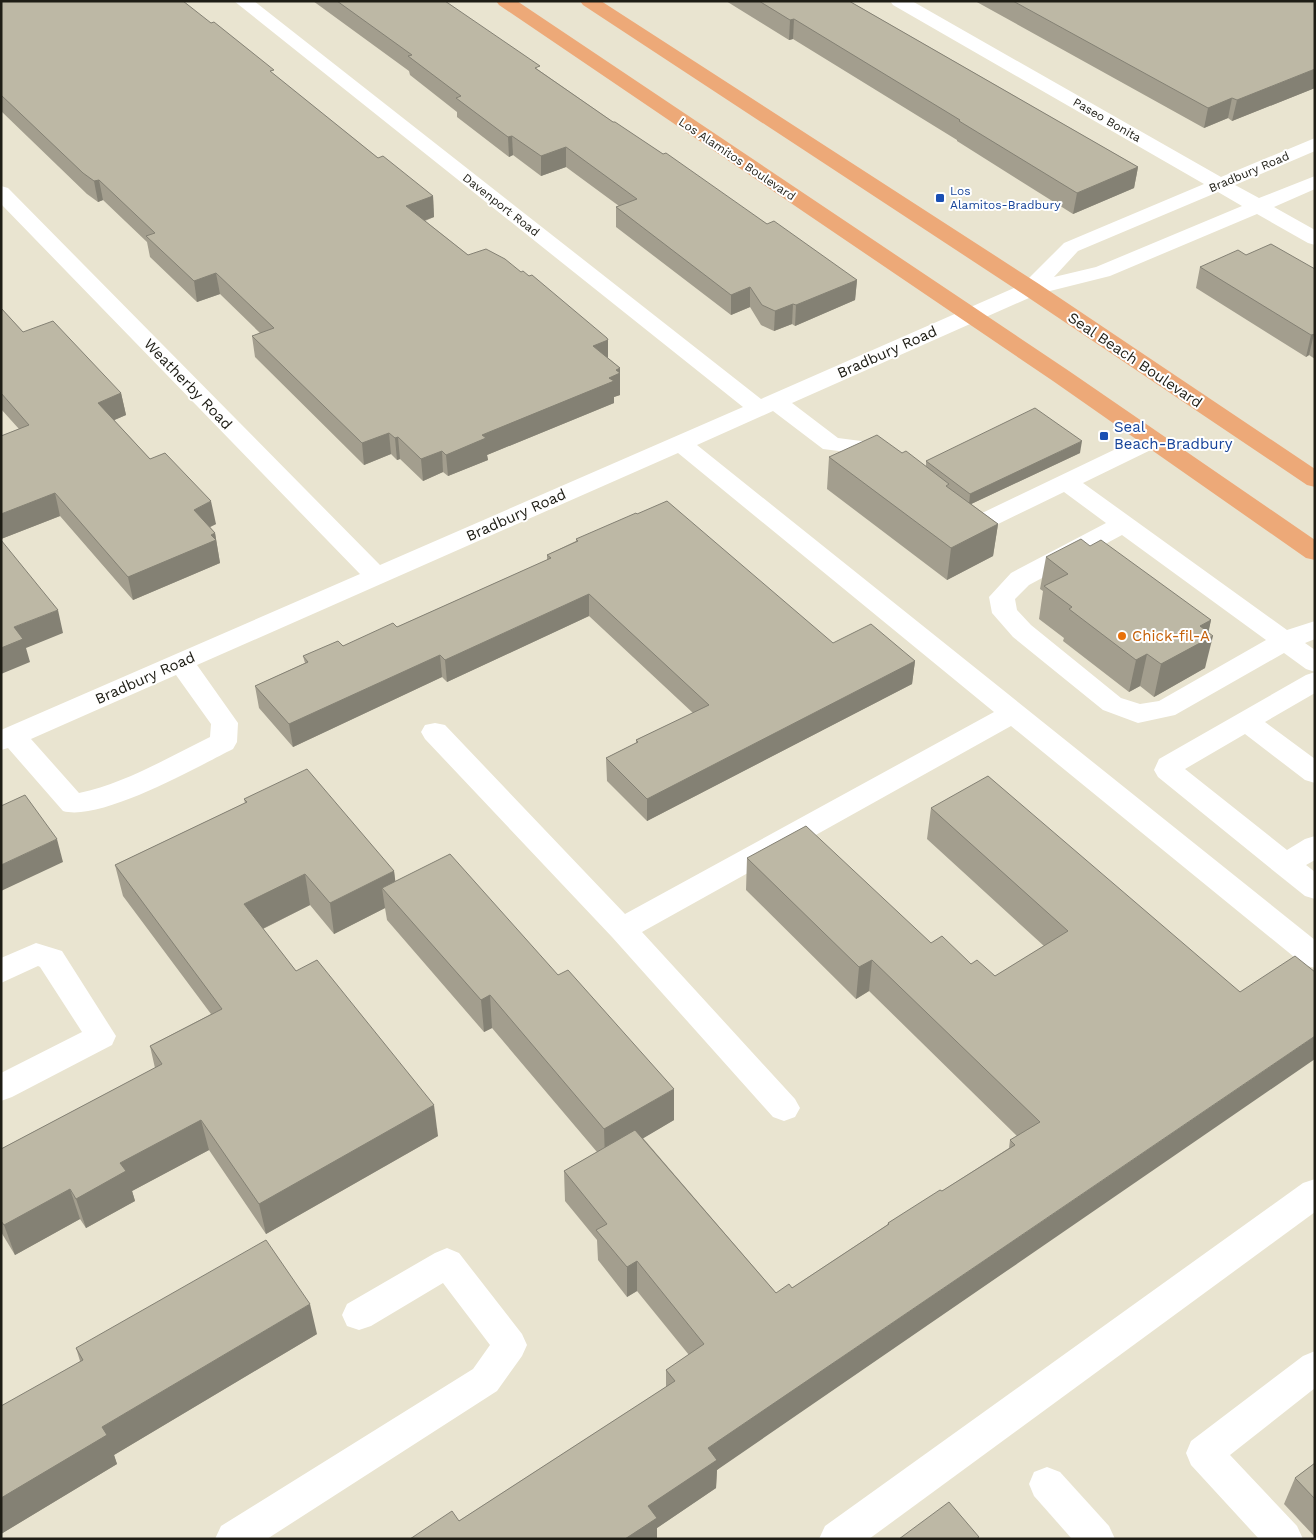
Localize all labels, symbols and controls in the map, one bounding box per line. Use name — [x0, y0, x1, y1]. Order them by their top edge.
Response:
street label: Paseo Bonita — [1071, 95, 1144, 145]
street label: Los Alamitos Boulevard — [676, 115, 798, 203]
street label: Bradbury Road — [1207, 149, 1291, 195]
street label: Davenport Road — [460, 171, 542, 239]
place label: Los Alamitos-Bradbury — [950, 184, 1061, 212]
marker: Los Alamitos-Bradbury — [934, 192, 946, 204]
street label: Seal Beach Boulevard — [1064, 308, 1206, 412]
street label: Bradbury Road — [834, 322, 940, 382]
street label: Weatherby Road — [140, 335, 236, 433]
place label: Seal Beach-Bradbury — [1114, 418, 1233, 453]
marker: Seal Beach-Bradbury — [1098, 430, 1110, 442]
street label: Bradbury Road — [463, 485, 569, 545]
place label: Chick-fil-A — [1132, 627, 1210, 645]
marker: Chick-fil-A — [1116, 630, 1128, 642]
street label: Bradbury Road — [92, 648, 198, 708]

